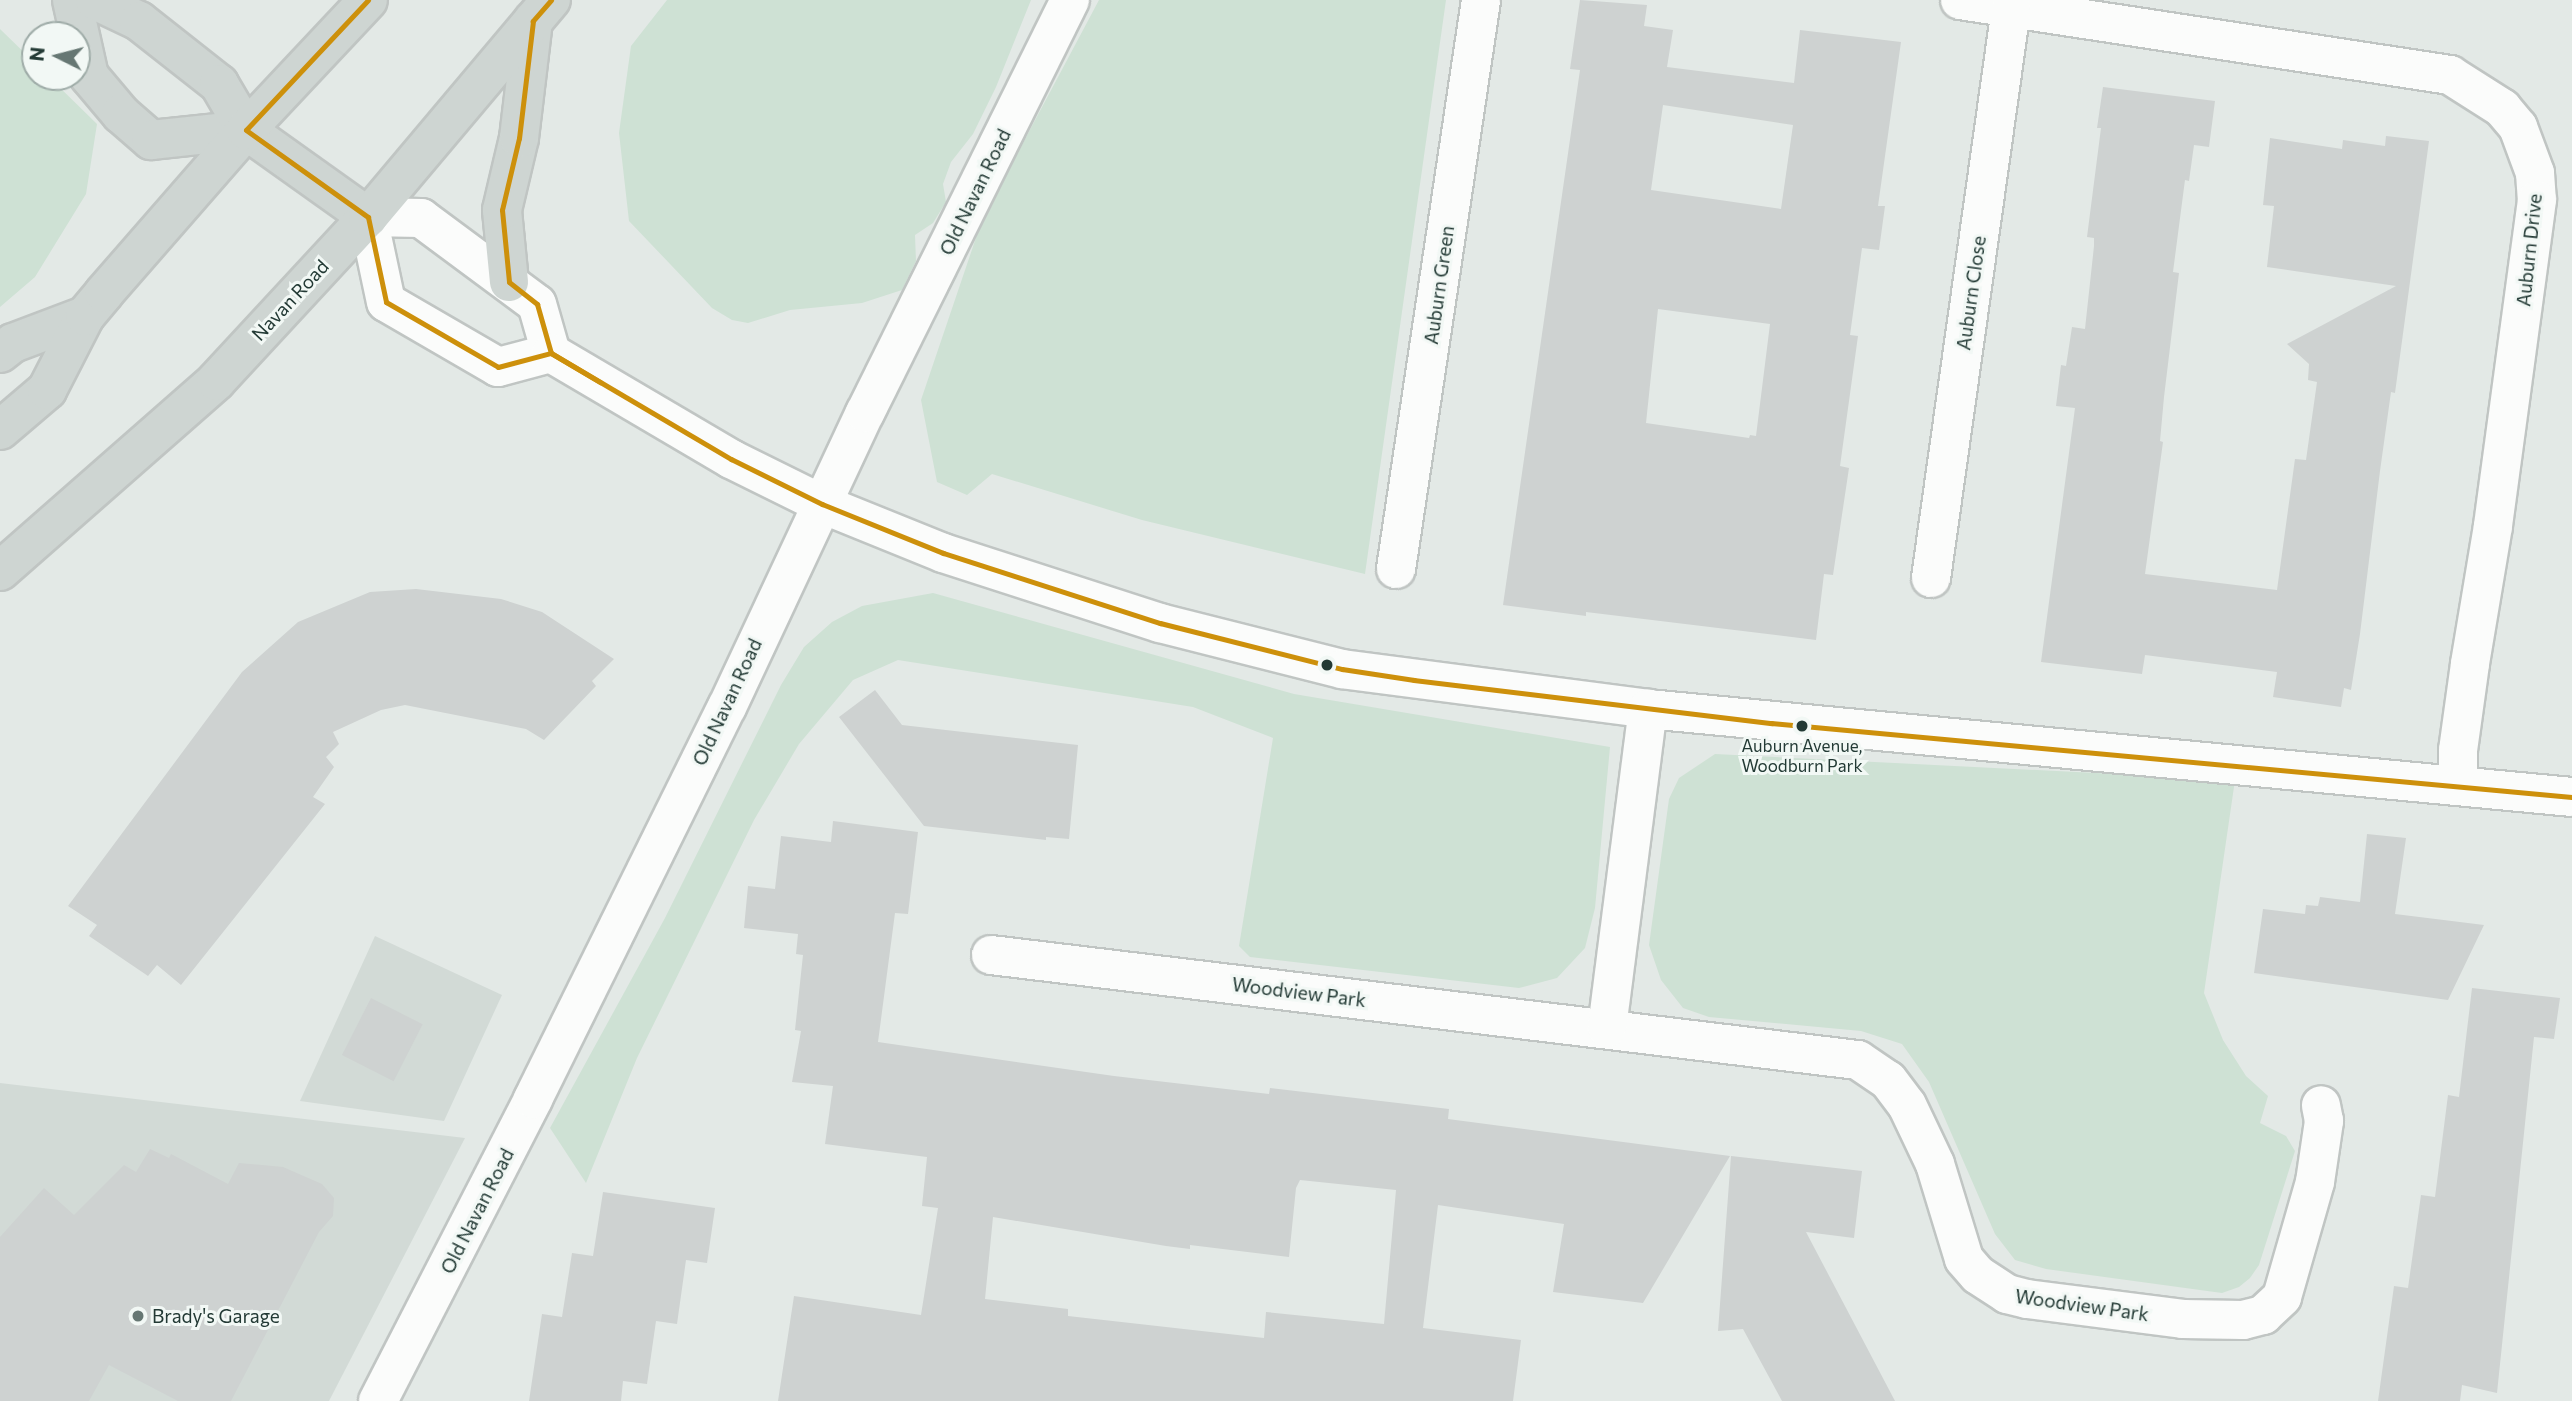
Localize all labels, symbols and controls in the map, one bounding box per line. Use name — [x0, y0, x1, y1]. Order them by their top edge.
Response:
north arrow — [21, 21, 91, 91]
text: N — [24, 46, 49, 62]
street label: Old Navan Road — [935, 125, 1015, 259]
street label: Auburn Drive — [2512, 192, 2546, 308]
street label: Auburn Green — [1419, 224, 1459, 346]
street label: Auburn Close — [1952, 234, 1990, 352]
street label: Navan Road — [247, 255, 333, 345]
street label: Old Navan Road — [688, 635, 766, 769]
unlabelled marker — [1320, 658, 1334, 672]
marker: Auburn Avenue, Woodburn Park — [1795, 719, 1809, 733]
place label: Auburn Avenue, Woodburn Park — [1741, 736, 1863, 776]
street label: Woodview Park — [1231, 972, 1367, 1012]
street label: Old Navan Road — [436, 1145, 518, 1277]
street label: Woodview Park — [2014, 1284, 2150, 1326]
place label: Brady's Garage — [152, 1305, 280, 1327]
marker: Brady's Garage — [130, 1308, 146, 1324]

